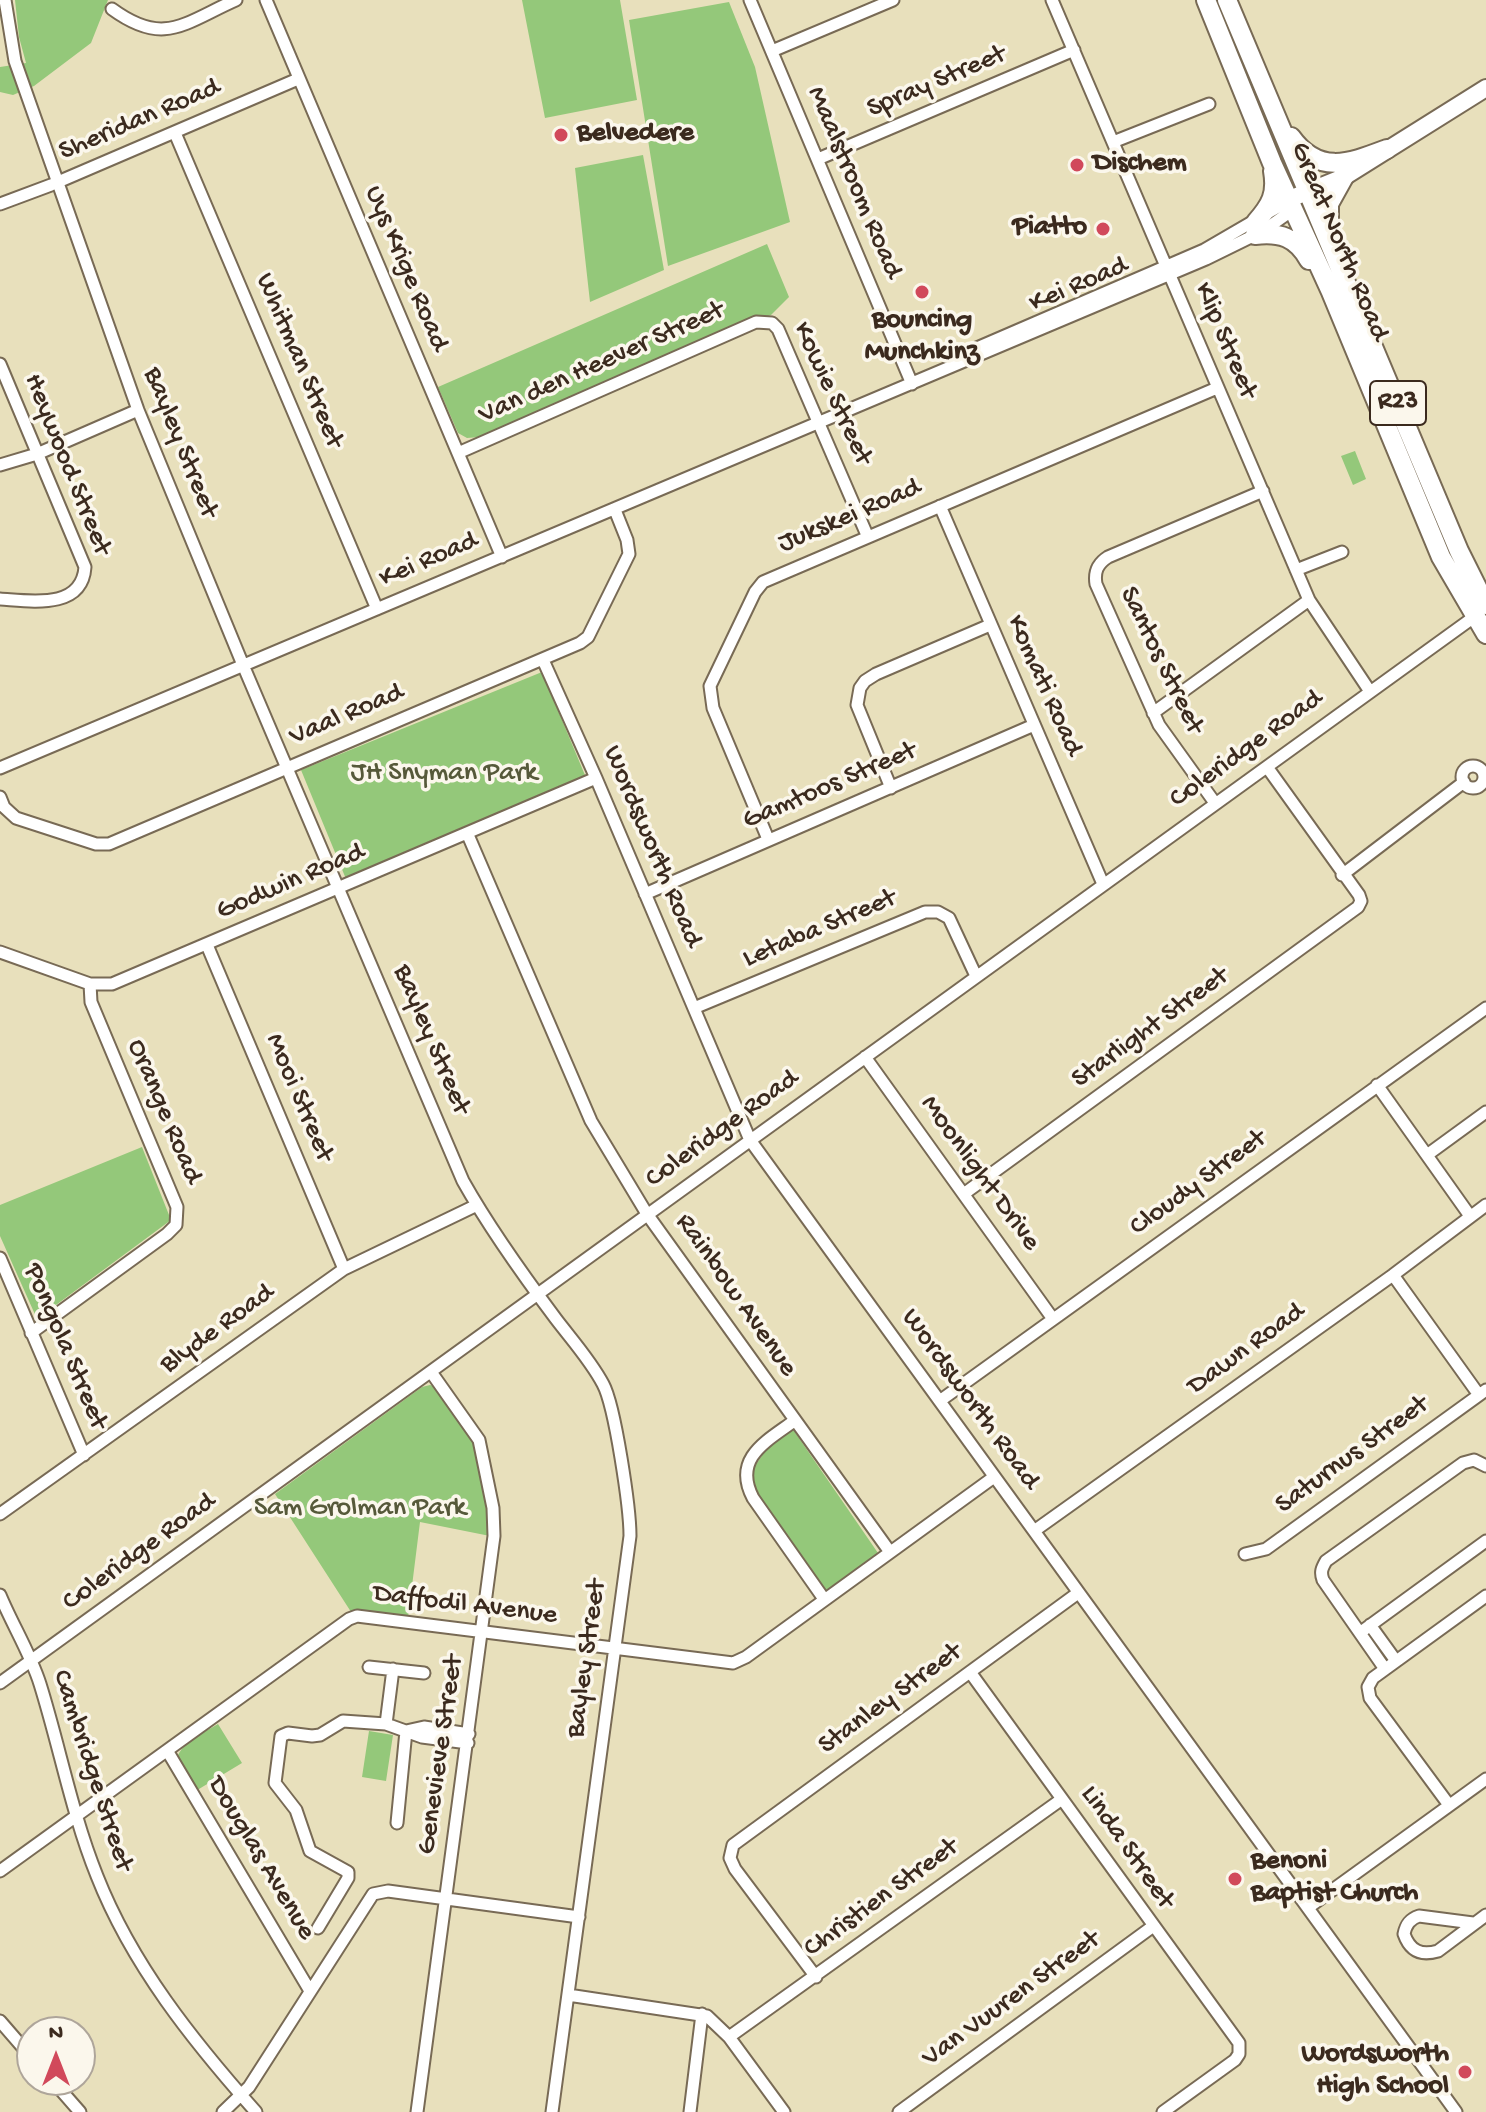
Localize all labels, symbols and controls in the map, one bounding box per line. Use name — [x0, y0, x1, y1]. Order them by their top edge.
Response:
street label: Spray Street — [863, 39, 1011, 127]
street label: Sheridan Road — [55, 72, 225, 170]
street label: Maalstroom Road — [797, 82, 909, 284]
place label: Belvedere — [577, 118, 694, 152]
marker: Belvedere — [552, 126, 570, 144]
street label: Great North Road — [1281, 138, 1395, 346]
place label: Dischem — [1093, 148, 1187, 182]
marker: Dischem — [1068, 156, 1086, 174]
street label: Uys Krige Road — [355, 181, 455, 357]
place label: Piatto — [1013, 212, 1087, 246]
marker: Piatto — [1094, 220, 1112, 238]
street label: Kei Road — [1025, 250, 1133, 322]
street label: Whitman Street — [246, 269, 350, 453]
street label: Klip Street — [1185, 278, 1263, 404]
marker: Bouncing Munchkinz — [913, 283, 931, 301]
street label: Van den Heever Street — [474, 295, 730, 433]
place label: Bouncing Munchkinz — [865, 305, 979, 371]
street label: Kowie Street — [783, 317, 879, 471]
street label: Bayley Street — [134, 363, 224, 523]
street label: Heywood Street — [14, 369, 118, 561]
road number: R23 — [1370, 381, 1426, 425]
street label: Jukskei Road — [774, 472, 926, 562]
street label: Kei Road — [375, 525, 483, 597]
street label: Santos Street — [1110, 582, 1210, 740]
street label: Komati Road — [997, 610, 1089, 762]
street label: Vaal Road — [285, 677, 409, 755]
street label: Coleridge Road — [1164, 683, 1330, 817]
street label: Gamtoos Street — [738, 735, 922, 839]
street label: Wordsworth Road — [593, 741, 709, 953]
park label: JH Snyman Park — [351, 758, 537, 792]
street label: Godwin Road — [212, 837, 370, 929]
street label: Letaba Street — [738, 883, 902, 977]
street label: Bayley Street — [383, 960, 477, 1120]
street label: Starlight Street — [1066, 961, 1236, 1097]
street label: Mooi Street — [256, 1029, 340, 1167]
street label: Orange Road — [117, 1035, 209, 1189]
street label: Coleridge Road — [640, 1063, 806, 1197]
street label: Moonlight Drive — [911, 1090, 1047, 1258]
street label: Cloudy Street — [1124, 1123, 1274, 1245]
street label: Rainbow Avenue — [666, 1208, 804, 1384]
street label: Pongola Street — [14, 1259, 114, 1435]
street label: Blyde Road — [154, 1277, 282, 1383]
street label: Dawn Road — [1182, 1296, 1312, 1404]
street label: Wordsworth Road — [892, 1303, 1046, 1497]
street label: Saturnus Street — [1270, 1389, 1436, 1523]
street label: Coleridge Road — [57, 1486, 223, 1620]
park label: Sam Grolman Park — [254, 1493, 466, 1527]
street label: Daffodil Avenue — [371, 1578, 559, 1634]
street label: Bayley Street — [560, 1578, 616, 1740]
street label: Stanley Street — [813, 1637, 969, 1763]
street label: Genevieve Street — [411, 1653, 473, 1857]
street label: Cambridge Street — [43, 1666, 139, 1876]
street label: Douglas Avenue — [198, 1771, 322, 1947]
street label: Linda Street — [1071, 1780, 1181, 1916]
street label: Christien Street — [798, 1832, 966, 1966]
place label: Benoni Baptist Church — [1251, 1846, 1418, 1912]
marker: Benoni Baptist Church — [1226, 1870, 1244, 1888]
street label: Van Vuuren Street — [916, 1924, 1108, 2076]
north arrow — [16, 2016, 96, 2096]
text: N — [49, 2021, 63, 2047]
place label: Wordsworth High School — [1301, 2039, 1449, 2105]
marker: Wordsworth High School — [1456, 2063, 1474, 2081]

